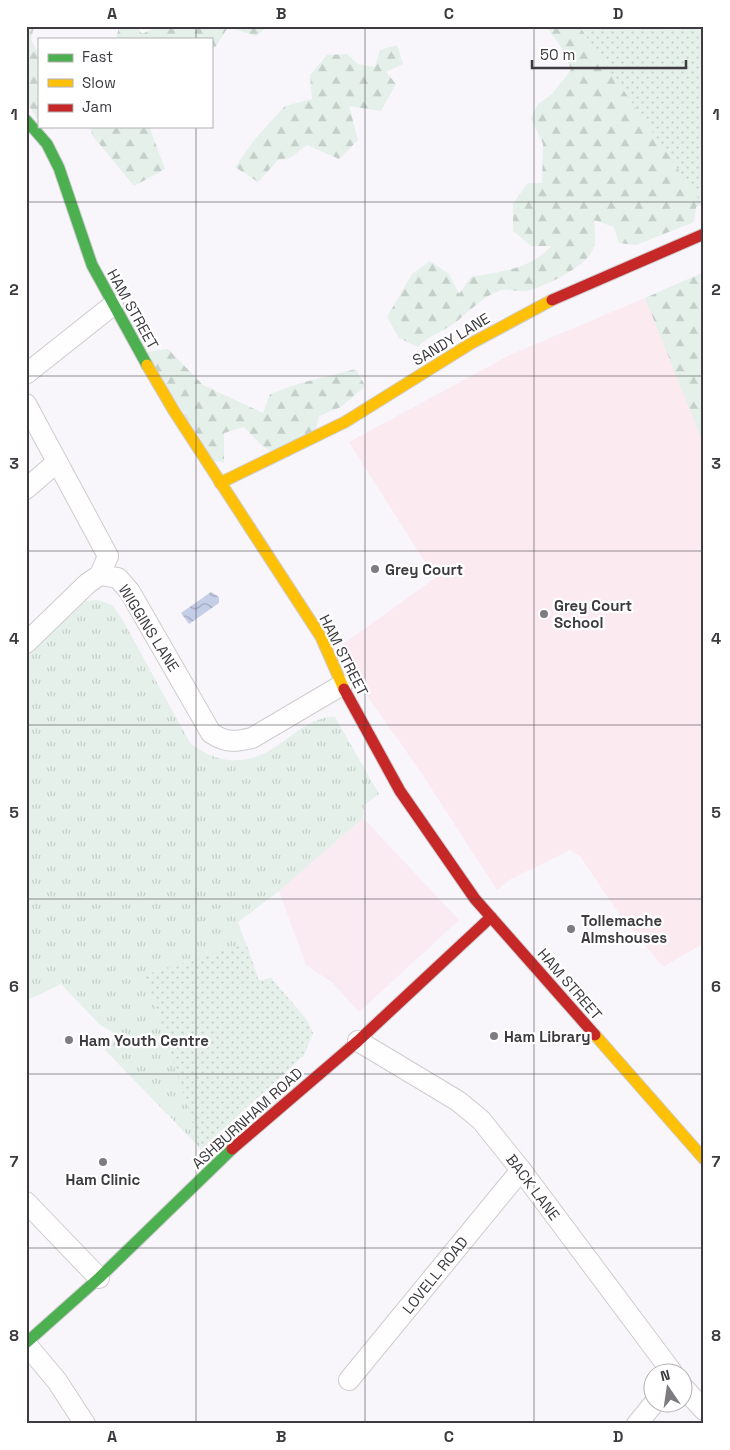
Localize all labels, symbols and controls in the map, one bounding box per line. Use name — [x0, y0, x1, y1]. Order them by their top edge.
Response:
text: A — [107, 3, 117, 24]
text: B — [276, 3, 286, 24]
text: C — [444, 3, 454, 24]
text: D — [613, 3, 623, 24]
legend — [38, 38, 212, 128]
scale bar — [532, 38, 686, 70]
text: 50 m — [540, 45, 575, 64]
text: Fast — [82, 47, 113, 66]
text: Slow — [82, 73, 116, 92]
text: Jam — [82, 97, 112, 116]
text: 1 — [10, 104, 18, 125]
text: 1 — [712, 104, 720, 125]
street label: HAM STREET — [103, 266, 163, 353]
text: 2 — [9, 279, 19, 300]
text: 2 — [711, 279, 721, 300]
street label: SANDY LANE — [409, 308, 493, 370]
text: 3 — [9, 453, 19, 474]
text: 3 — [711, 453, 721, 474]
place label: Grey Court — [385, 560, 463, 579]
marker: Grey Court — [369, 563, 381, 575]
street label: WIGGINS LANE — [115, 581, 183, 675]
place label: Grey Court School — [554, 596, 632, 632]
marker: Grey Court School — [538, 608, 550, 620]
street label: HAM STREET — [315, 611, 373, 699]
text: 4 — [9, 628, 19, 649]
text: 4 — [711, 628, 721, 649]
text: 5 — [9, 802, 19, 823]
text: 5 — [711, 802, 721, 823]
place label: Tollemache Almshouses — [581, 911, 667, 947]
marker: Tollemache Almshouses — [565, 923, 577, 935]
street label: HAM STREET — [534, 944, 606, 1024]
text: 6 — [9, 976, 19, 997]
text: 6 — [711, 976, 721, 997]
place label: Ham Library — [504, 1027, 590, 1046]
marker: Ham Library — [488, 1030, 500, 1042]
place label: Ham Youth Centre — [79, 1031, 209, 1050]
marker: Ham Youth Centre — [63, 1034, 75, 1046]
street label: ASHBURNHAM ROAD — [188, 1063, 306, 1173]
street label: BACK LANE — [502, 1150, 564, 1224]
text: 7 — [10, 1151, 19, 1172]
text: 7 — [712, 1151, 721, 1172]
marker: Ham Clinic — [97, 1156, 109, 1168]
place label: Ham Clinic — [66, 1170, 141, 1189]
street label: LOVELL ROAD — [398, 1232, 472, 1318]
text: 8 — [9, 1325, 19, 1346]
text: 8 — [711, 1325, 721, 1346]
north arrow — [642, 1362, 692, 1412]
text: N — [658, 1366, 672, 1385]
text: A — [107, 1426, 117, 1447]
text: B — [276, 1426, 286, 1447]
text: C — [444, 1426, 454, 1447]
text: D — [613, 1426, 623, 1447]

